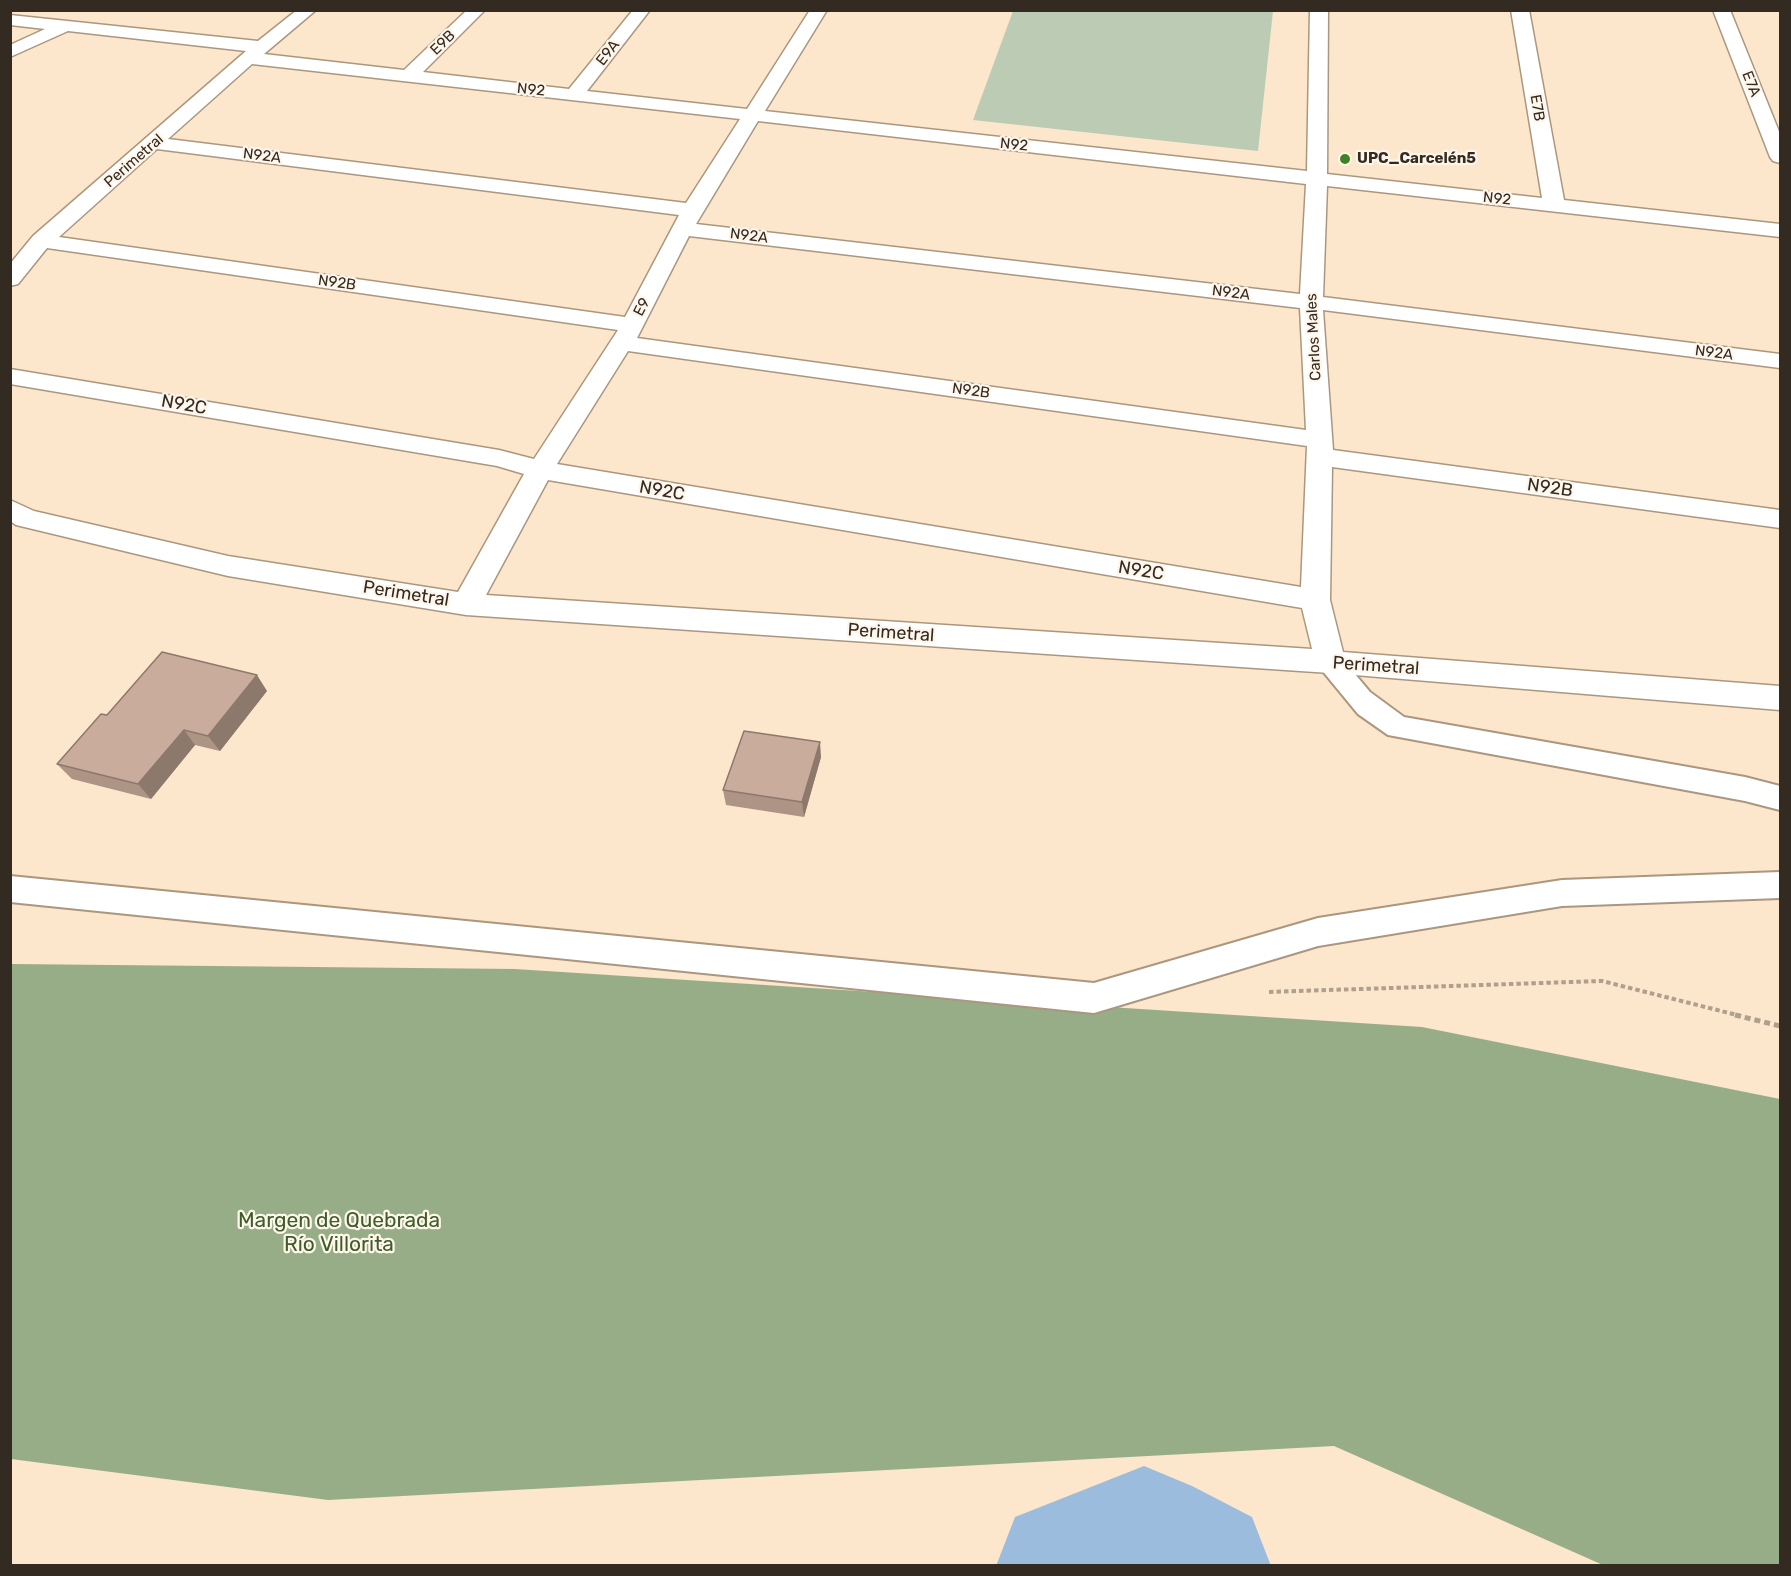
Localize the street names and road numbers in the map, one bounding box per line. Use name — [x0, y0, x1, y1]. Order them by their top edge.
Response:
street label: E9B — [427, 27, 459, 59]
street label: E9A — [592, 37, 624, 69]
street label: E7A — [1738, 69, 1764, 99]
street label: N92 — [516, 80, 546, 100]
street label: E7B — [1526, 93, 1548, 123]
street label: Perimetral — [101, 130, 167, 192]
street label: N92 — [999, 135, 1029, 155]
street label: N92A — [242, 145, 282, 167]
street label: N92 — [1482, 189, 1512, 209]
street label: N92A — [729, 225, 769, 247]
street label: N92B — [317, 271, 357, 295]
street label: N92A — [1211, 282, 1251, 304]
street label: Carlos Males — [1303, 293, 1325, 381]
street label: E9 — [630, 295, 654, 319]
street label: N92A — [1694, 342, 1734, 364]
street label: N92B — [951, 379, 991, 403]
street label: N92C — [160, 390, 208, 420]
street label: N92B — [1526, 474, 1574, 502]
street label: N92C — [638, 476, 686, 506]
street label: N92C — [1117, 557, 1165, 585]
street label: Perimetral — [361, 577, 451, 611]
street label: Perimetral — [847, 619, 935, 647]
street label: Perimetral — [1332, 652, 1420, 680]

